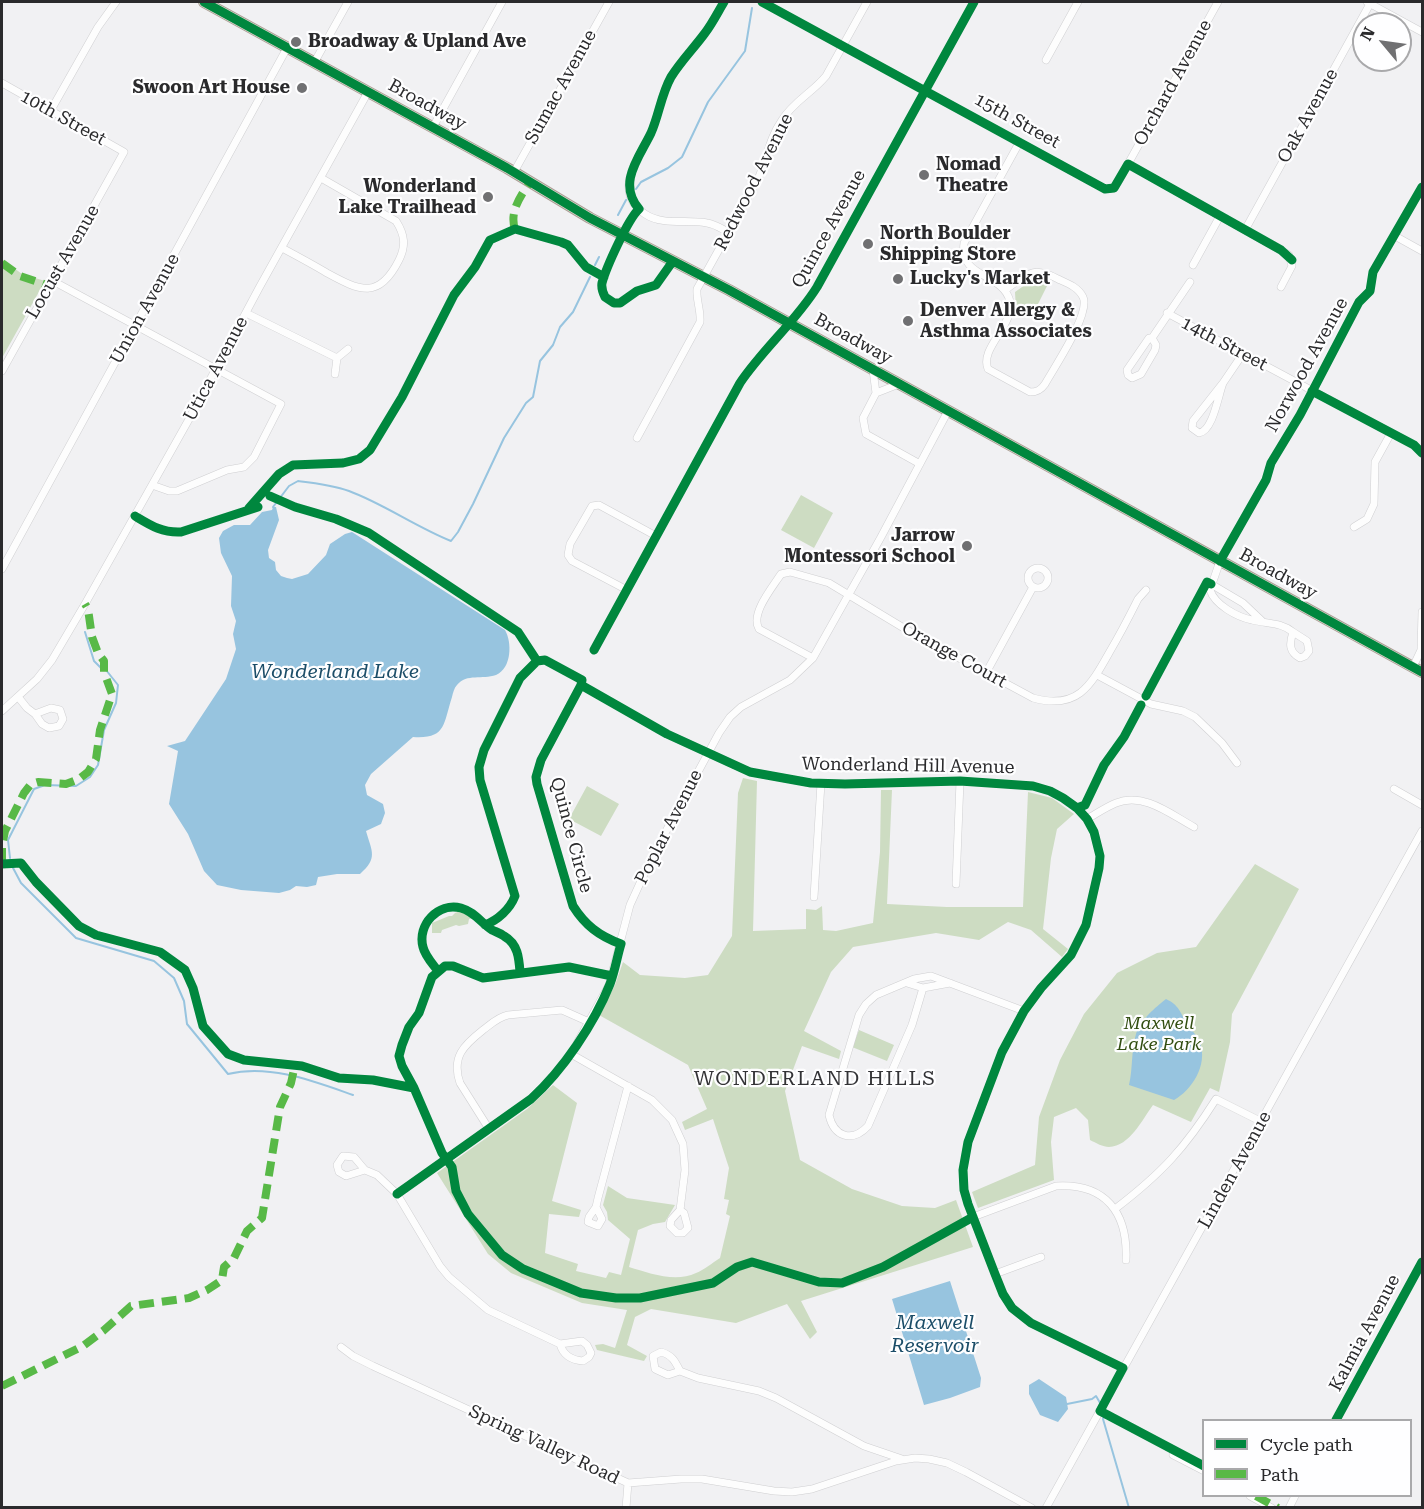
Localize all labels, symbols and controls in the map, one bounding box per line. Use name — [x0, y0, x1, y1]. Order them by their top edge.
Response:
north arrow — [1352, 12, 1412, 72]
street label: Orchard Avenue — [1129, 16, 1217, 150]
text: N — [1356, 24, 1379, 44]
street label: Sumac Avenue — [521, 26, 601, 148]
place label: Broadway & Upland Ave — [308, 31, 526, 53]
marker: Broadway & Upland Ave — [289, 35, 303, 49]
street label: Oak Avenue — [1273, 65, 1343, 167]
street label: Broadway — [384, 75, 470, 135]
place label: Swoon Art House — [132, 77, 290, 99]
marker: Swoon Art House — [295, 81, 309, 95]
street label: 10th Street — [16, 86, 110, 150]
street label: 15th Street — [970, 89, 1064, 153]
street label: Redwood Avenue — [710, 110, 798, 254]
place label: Nomad Theatre — [936, 154, 1008, 196]
street label: Quince Avenue — [788, 166, 870, 292]
marker: Nomad Theatre — [917, 168, 931, 182]
place label: Wonderland Lake Trailhead — [338, 176, 476, 219]
marker: Wonderland Lake Trailhead — [481, 190, 495, 204]
street label: Locust Avenue — [22, 201, 104, 323]
place label: North Boulder Shipping Store — [880, 223, 1016, 266]
marker: North Boulder Shipping Store — [861, 237, 875, 251]
street label: Union Avenue — [106, 250, 184, 368]
place label: Lucky's Market — [910, 268, 1050, 290]
marker: Lucky's Market — [891, 272, 905, 286]
street label: Norwood Avenue — [1261, 294, 1353, 436]
place label: Denver Allergy & Asthma Associates — [920, 300, 1092, 342]
street label: Broadway — [810, 309, 896, 369]
street label: 14th Street — [1177, 312, 1271, 376]
street label: Utica Avenue — [179, 313, 253, 425]
marker: Denver Allergy & Asthma Associates — [901, 314, 915, 328]
place label: Jarrow Montessori School — [784, 525, 955, 568]
marker: Jarrow Montessori School — [960, 539, 974, 553]
street label: Broadway — [1235, 544, 1321, 604]
street label: Orange Court — [898, 617, 1010, 693]
water label: Wonderland Lake — [251, 660, 419, 684]
street label: Wonderland Hill Avenue — [801, 753, 1015, 779]
street label: Poplar Avenue — [631, 766, 707, 888]
street label: Quince Circle — [545, 775, 597, 895]
park label: Maxwell Lake Park — [1117, 1013, 1201, 1056]
district label: WONDERLAND HILLS — [694, 1067, 936, 1091]
street label: Linden Avenue — [1194, 1108, 1276, 1232]
street label: Kalmia Avenue — [1325, 1271, 1405, 1395]
water label: Maxwell Reservoir — [891, 1311, 979, 1358]
street label: Spring Valley Road — [465, 1401, 623, 1489]
legend — [1202, 1419, 1412, 1497]
text: Cycle path — [1260, 1434, 1353, 1455]
text: Path — [1260, 1464, 1299, 1485]

